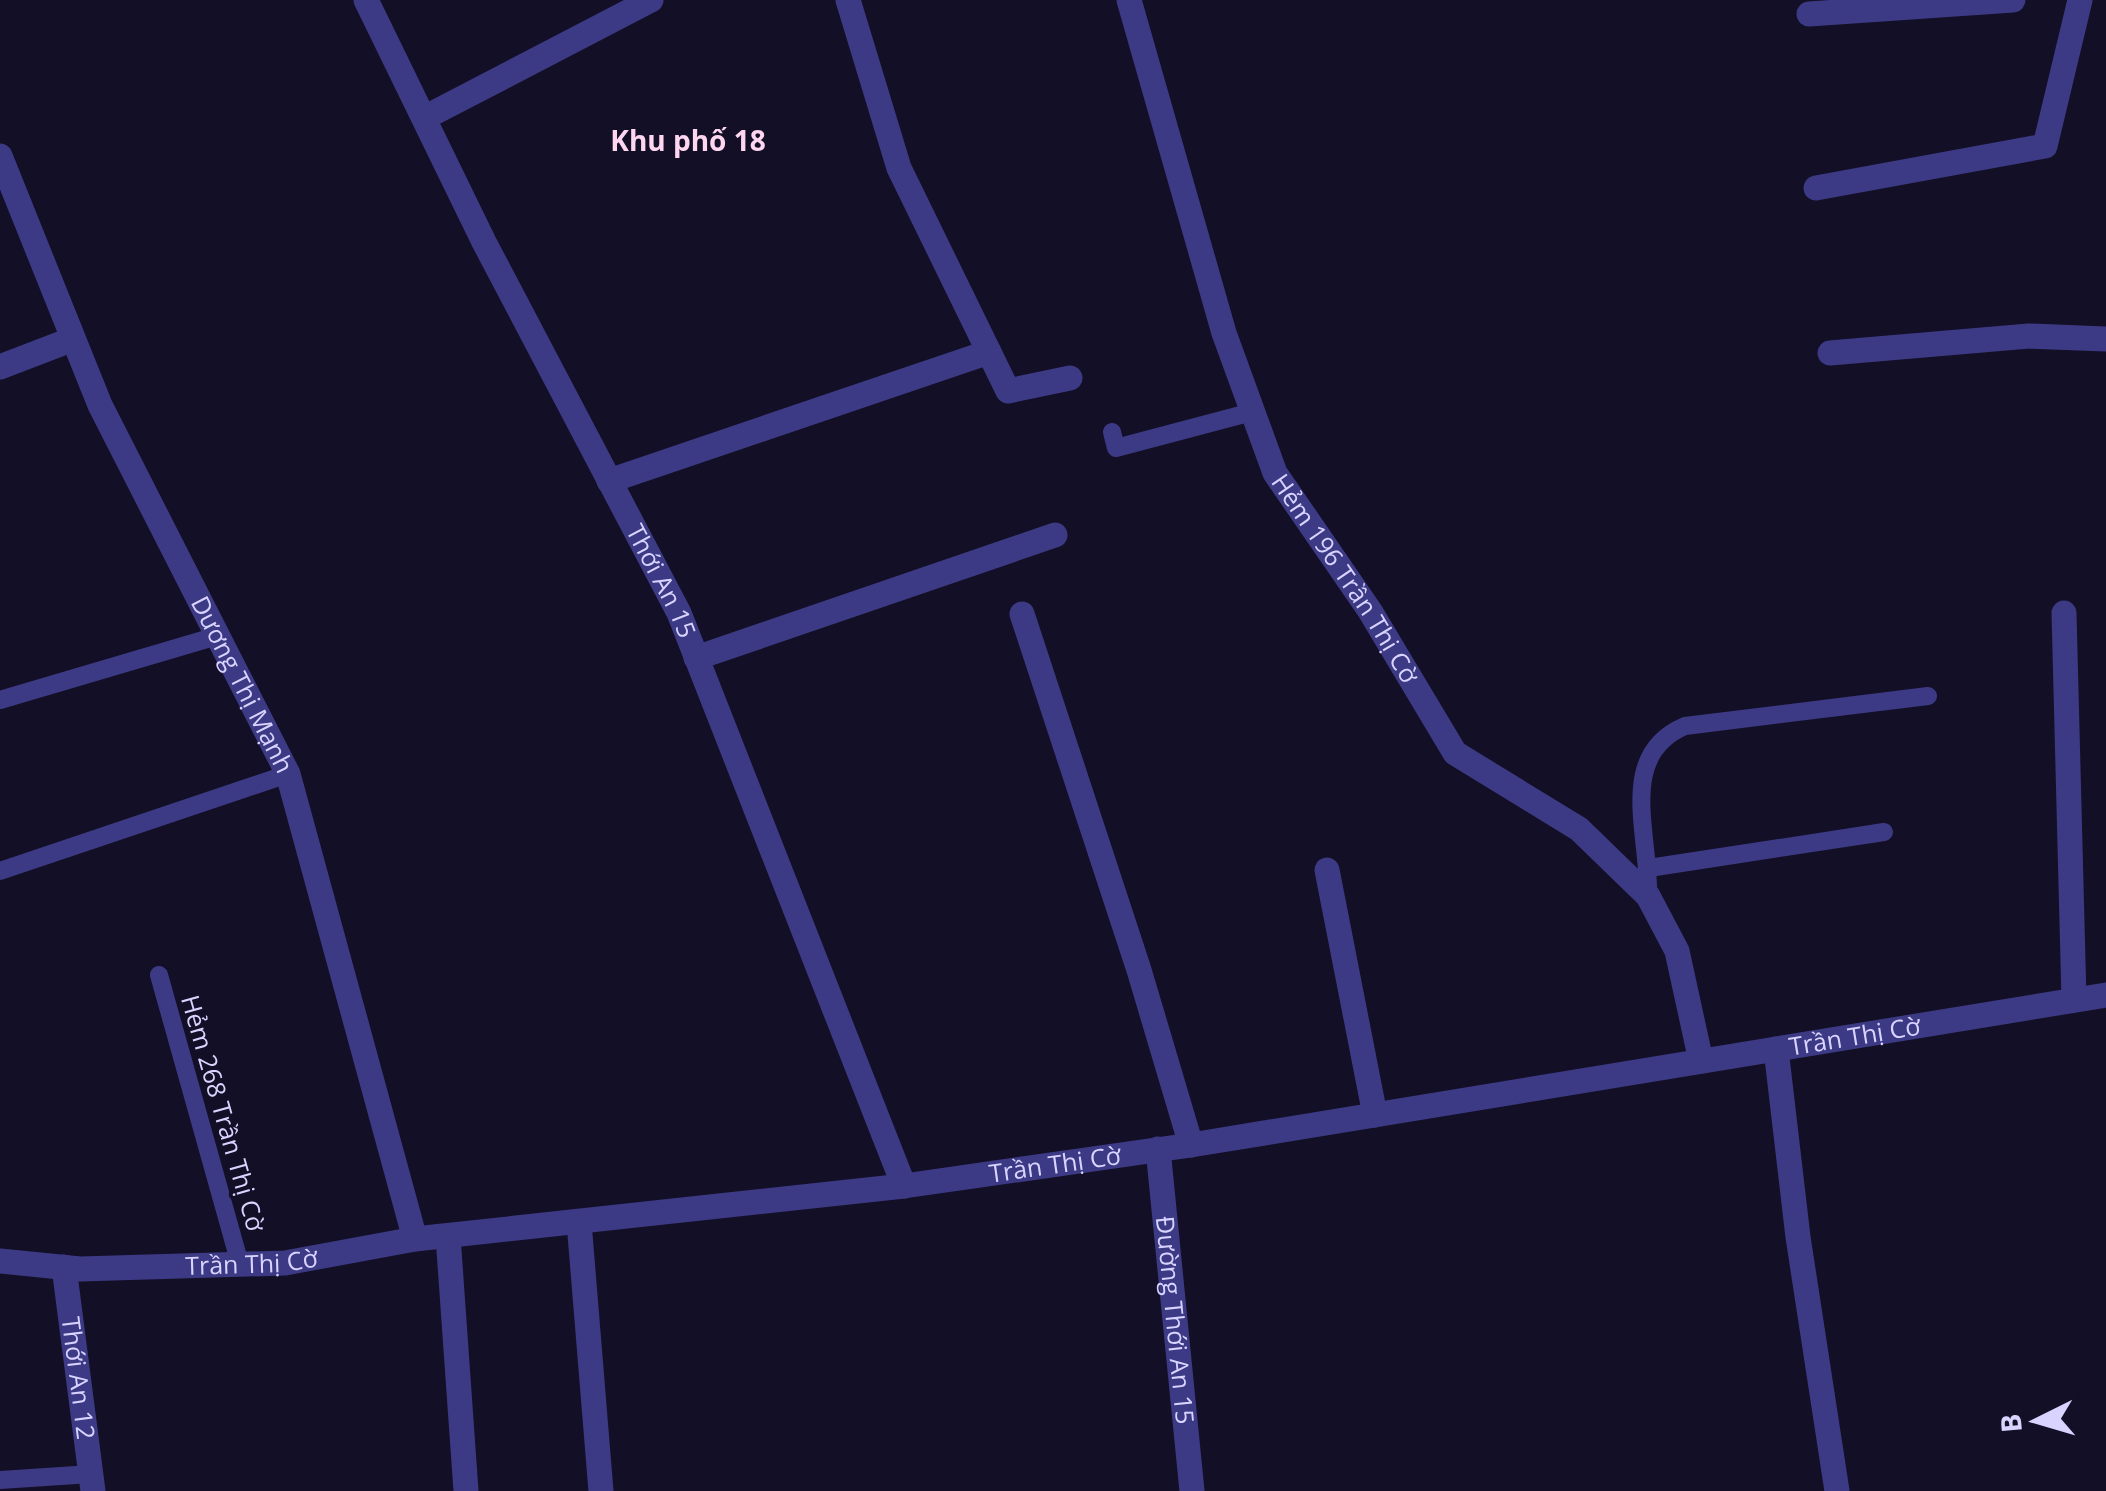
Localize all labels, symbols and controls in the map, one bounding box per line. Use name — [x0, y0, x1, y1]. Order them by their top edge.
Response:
district label: Khu phố 18 — [610, 121, 766, 159]
street label: Hẻm 196 Trần Thị Cờ — [1264, 467, 1428, 690]
street label: Thới An 15 — [619, 518, 705, 642]
street label: Dương Thị Mạnh — [184, 590, 303, 778]
street label: Hẻm 268 Trần Thị Cờ — [174, 991, 274, 1235]
street label: Trần Thị Cờ — [1786, 1008, 1923, 1063]
street label: Trần Thị Cờ — [987, 1137, 1124, 1190]
street label: Đường Thới An 15 — [1149, 1214, 1203, 1426]
street label: Trần Thị Cờ — [185, 1239, 321, 1282]
street label: Thới An 12 — [55, 1315, 104, 1441]
north arrow — [1986, 1371, 2086, 1471]
text: B — [1990, 1412, 2030, 1434]

